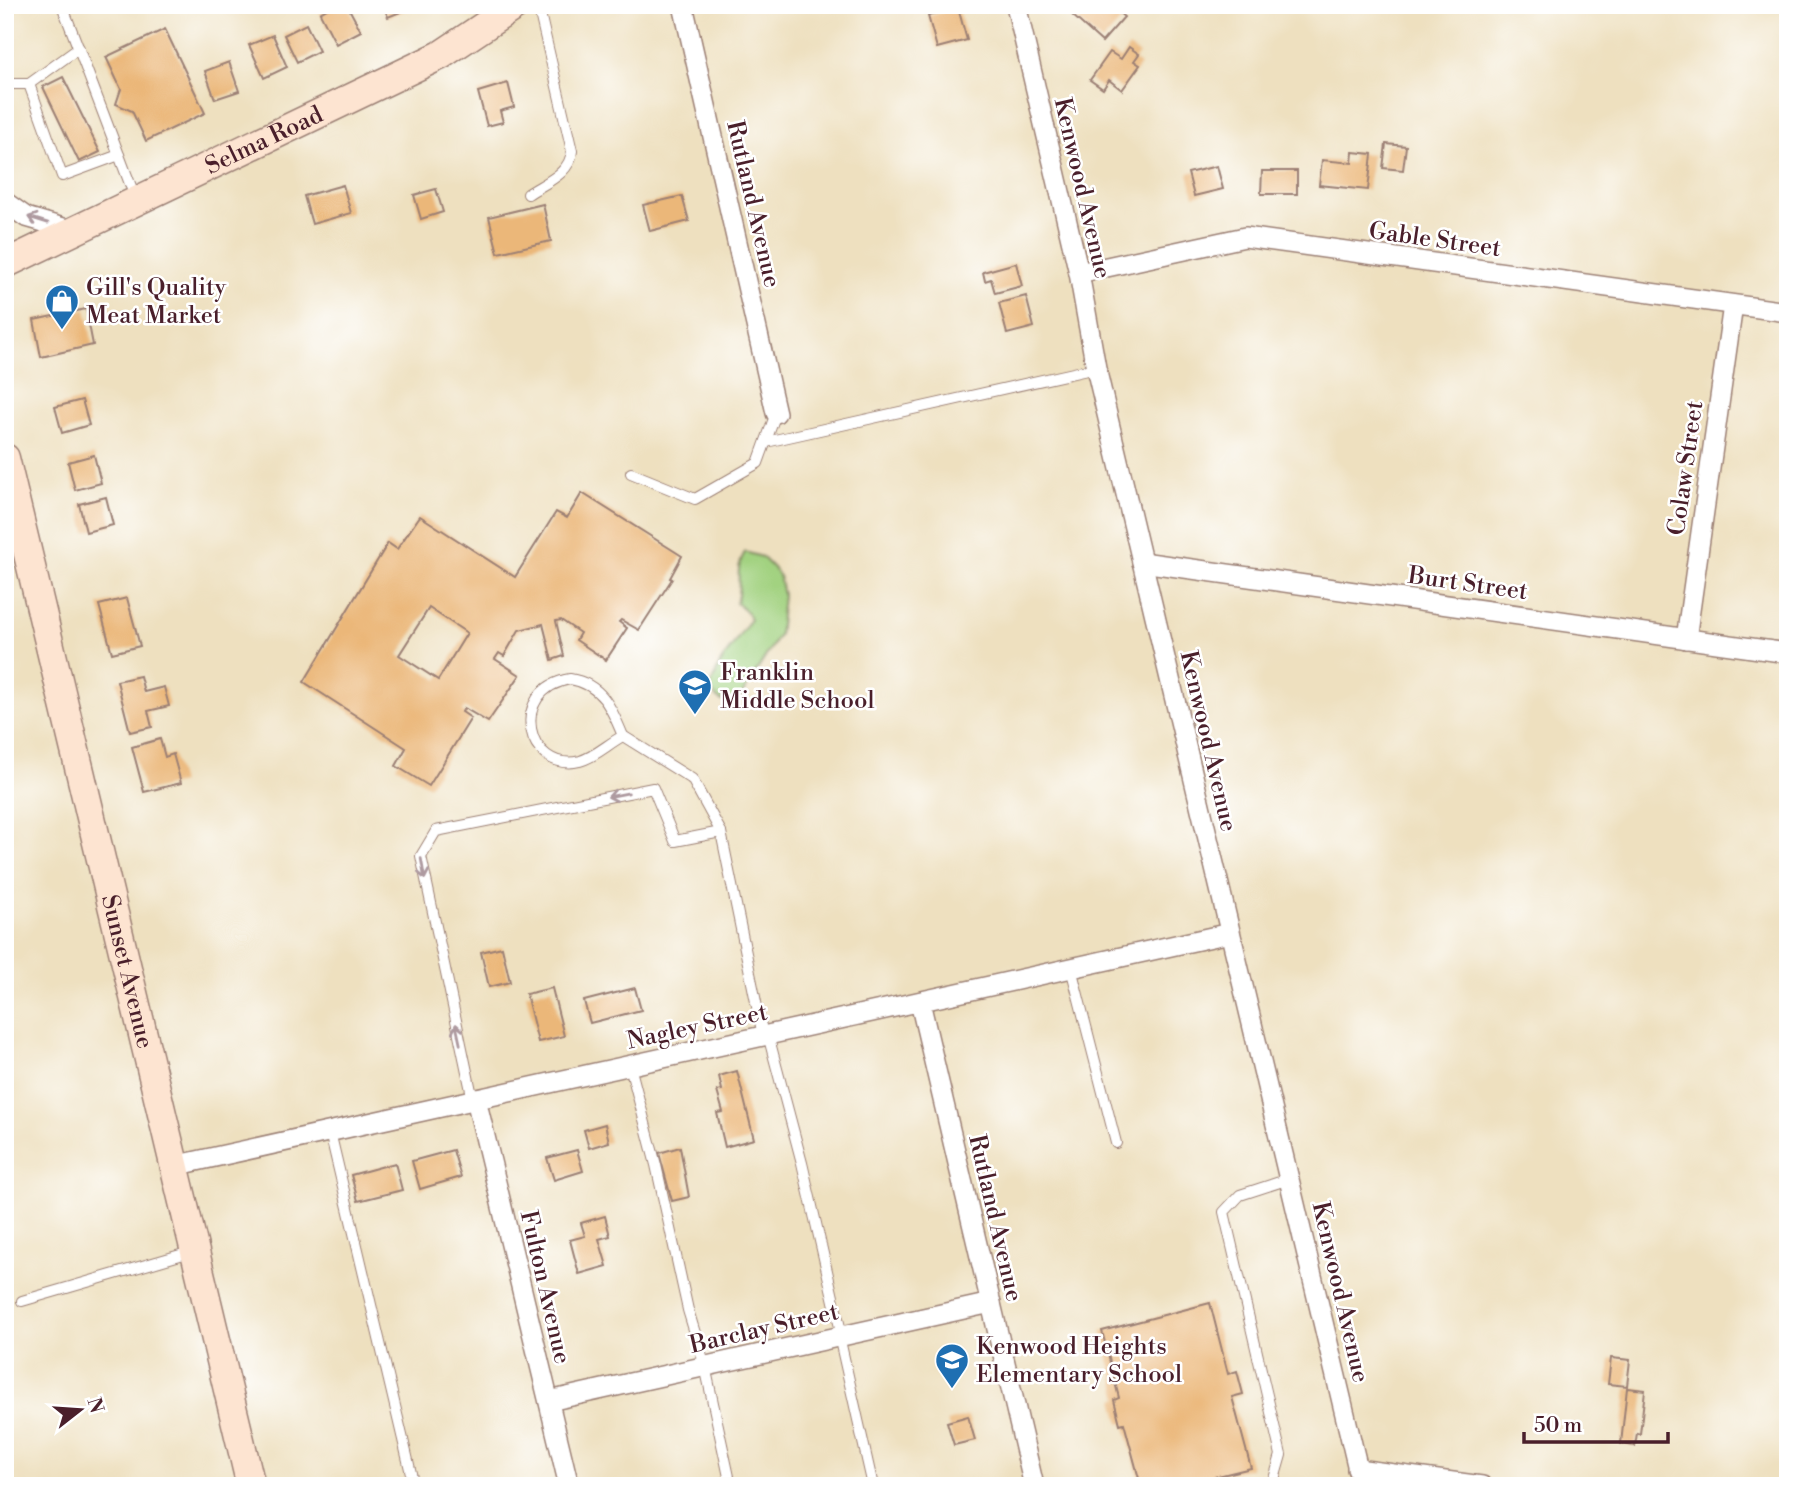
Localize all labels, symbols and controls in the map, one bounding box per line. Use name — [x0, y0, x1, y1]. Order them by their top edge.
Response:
street label: Kenwood Avenue — [1047, 95, 1117, 282]
street label: Selma Road — [201, 100, 328, 182]
street label: Rutland Avenue — [719, 118, 787, 291]
one-way arrow — [27, 213, 49, 226]
street label: Gable Street — [1367, 216, 1503, 264]
place label: Gill's Quality Meat Market — [86, 273, 226, 331]
shop icon: Gill's Quality Meat Market — [43, 282, 81, 331]
street label: Colaw Street — [1662, 398, 1710, 537]
street label: Burt Street — [1405, 561, 1530, 607]
street label: Kenwood Avenue — [1173, 648, 1243, 835]
place label: Franklin Middle School — [720, 658, 875, 716]
school or university icon: Franklin Middle School — [676, 667, 714, 716]
one-way arrow — [607, 789, 630, 803]
one-way arrow — [417, 857, 430, 880]
street label: Sunset Avenue — [94, 892, 160, 1052]
street label: Nagley Street — [624, 997, 771, 1057]
one-way arrow — [451, 1023, 464, 1046]
street label: Rutland Avenue — [961, 1132, 1029, 1305]
street label: Kenwood Avenue — [1305, 1199, 1375, 1386]
street label: Fulton Avenue — [513, 1208, 577, 1367]
street label: Barclay Street — [686, 1297, 842, 1361]
place label: Kenwood Heights Elementary School — [976, 1332, 1182, 1390]
school or university icon: Kenwood Heights Elementary School — [933, 1341, 971, 1390]
north arrow — [46, 1376, 116, 1446]
text: N — [82, 1395, 109, 1416]
scale bar — [1524, 1400, 1667, 1444]
text: 50 m — [1534, 1413, 1582, 1439]

